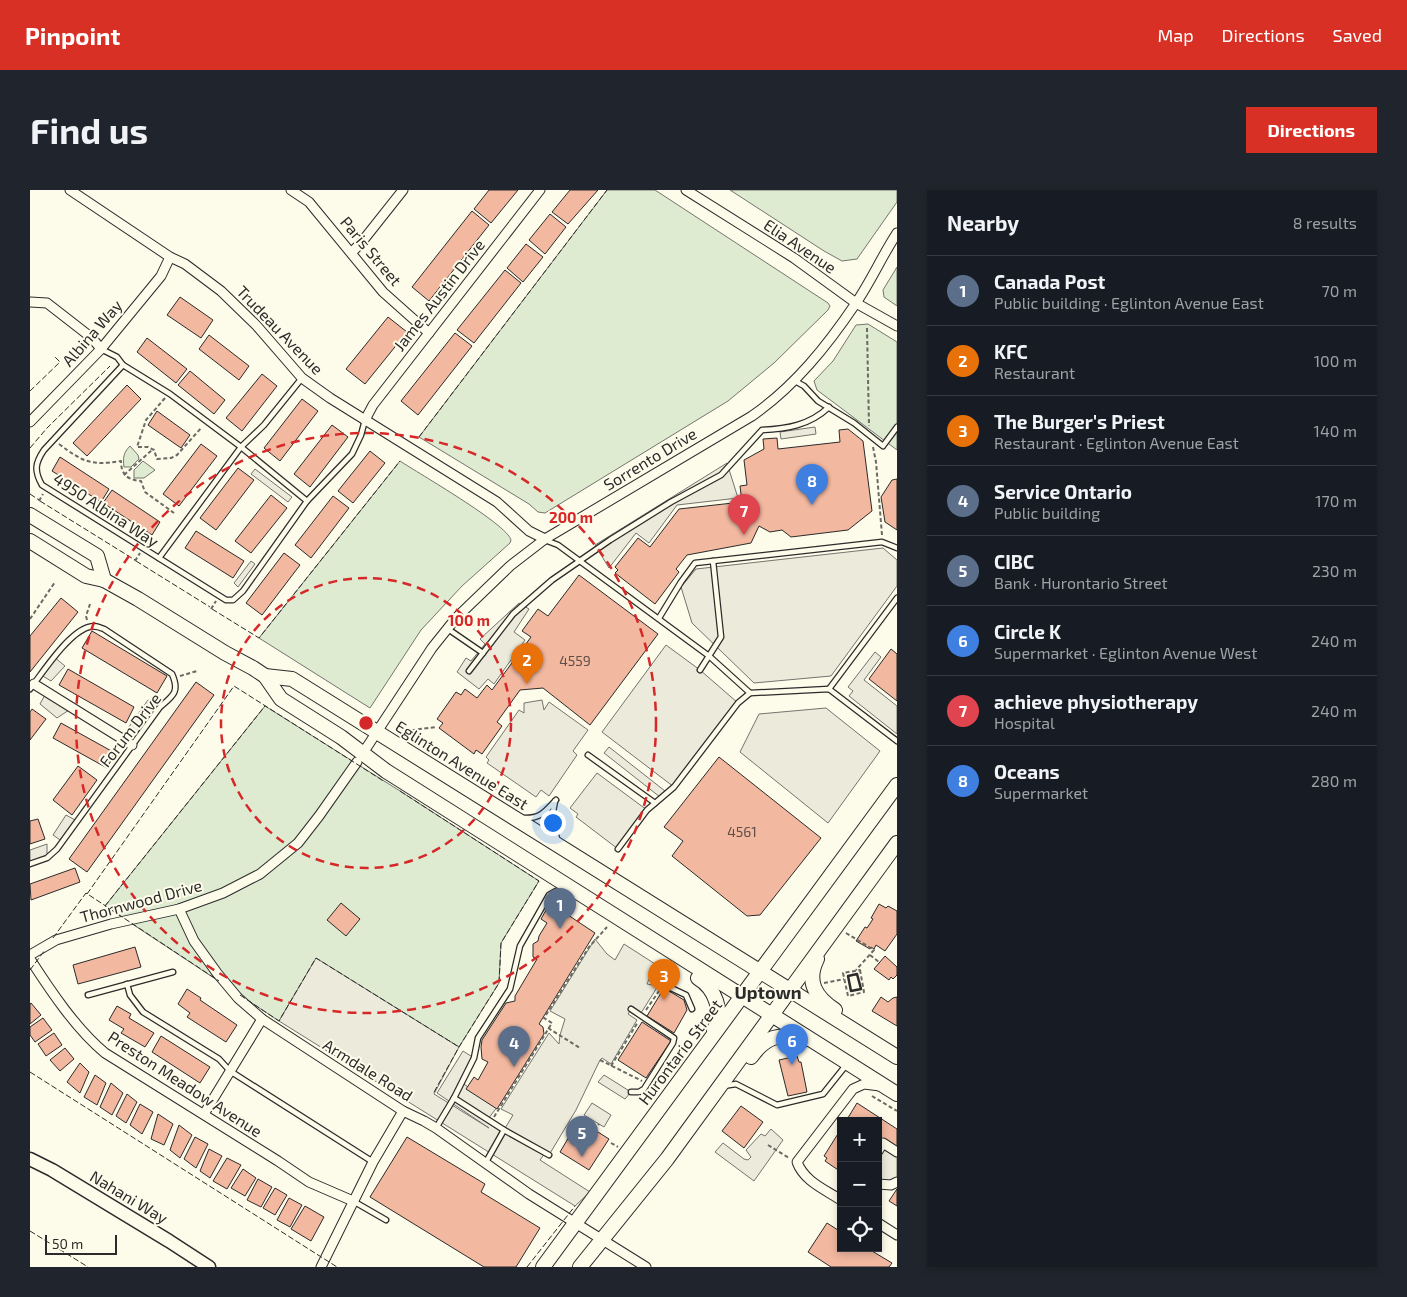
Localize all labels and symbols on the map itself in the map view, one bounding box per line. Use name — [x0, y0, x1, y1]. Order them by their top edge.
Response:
street label: Paris Street — [337, 212, 406, 289]
street label: Elia Avenue — [760, 214, 840, 277]
street label: James Austin Drive — [389, 235, 488, 354]
street label: Trudeau Avenue — [233, 281, 327, 378]
street label: Albina Way — [58, 295, 126, 370]
street label: Sorrento Drive — [600, 423, 700, 494]
pin: 8 — [796, 464, 828, 505]
street label: 4950 Albina Way — [50, 468, 163, 551]
pin: 7 — [728, 494, 760, 535]
text: 200 m — [549, 508, 593, 526]
text: 100 m — [448, 611, 490, 629]
pin: 2 — [511, 643, 543, 684]
house number: 4559 — [559, 652, 591, 669]
street label: Forum Drive — [95, 689, 164, 770]
centre of rings — [357, 714, 375, 732]
street label: Eglinton Avenue East — [392, 716, 532, 813]
your location — [540, 810, 566, 836]
house number: 4561 — [727, 823, 757, 840]
street label: Thornwood Drive — [78, 875, 204, 926]
pin: 1 — [544, 888, 576, 929]
pin: 3 — [648, 959, 680, 1000]
district label: Uptown — [734, 981, 802, 1003]
street label: Hurontario Street — [634, 995, 725, 1108]
pin: 6 — [776, 1024, 808, 1065]
pin: 4 — [498, 1026, 530, 1067]
street label: Preston Meadow Avenue — [105, 1027, 266, 1140]
street label: Armdale Road — [320, 1034, 417, 1105]
pin: 5 — [566, 1116, 598, 1157]
street label: Nahani Way — [87, 1166, 172, 1227]
scale bar — [45, 1232, 118, 1255]

